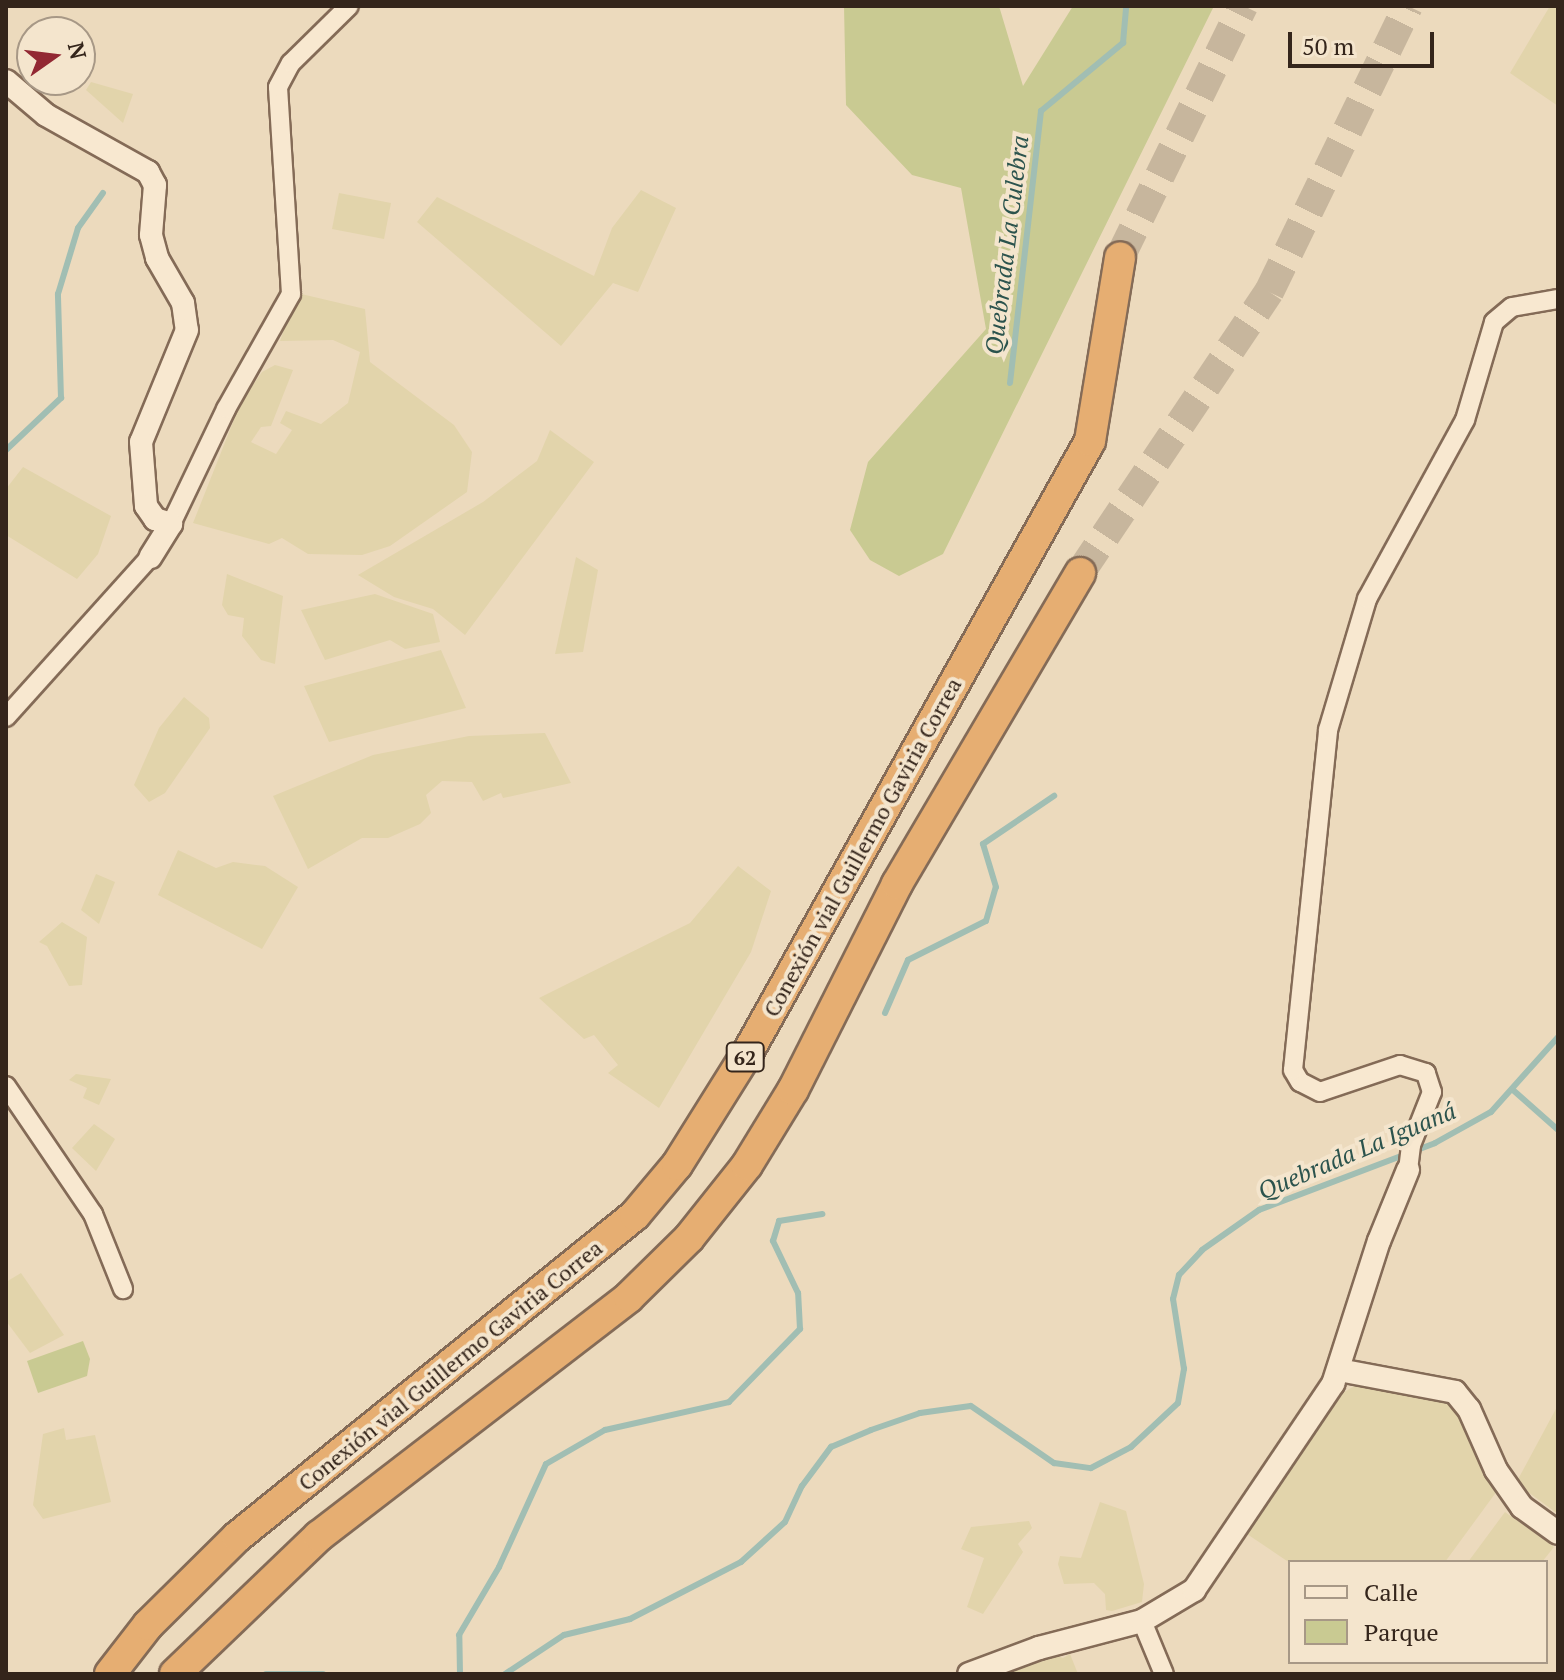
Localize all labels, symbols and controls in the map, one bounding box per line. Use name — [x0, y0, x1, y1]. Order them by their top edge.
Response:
north arrow — [16, 16, 96, 96]
scale bar — [1292, 16, 1438, 66]
text: 50 m — [1302, 30, 1354, 62]
text: N — [62, 39, 94, 62]
water label: Quebrada La Culebra — [979, 134, 1035, 356]
street label: Conexión vial Guillermo Gaviria Correa — [758, 673, 966, 1021]
road number: 62 — [725, 1041, 765, 1073]
water label: Quebrada La Iguaná — [1254, 1096, 1460, 1206]
street label: Conexión vial Guillermo Gaviria Correa — [293, 1234, 607, 1496]
legend — [1288, 1560, 1548, 1664]
text: Calle — [1364, 1576, 1418, 1608]
text: Parque — [1364, 1616, 1439, 1648]

